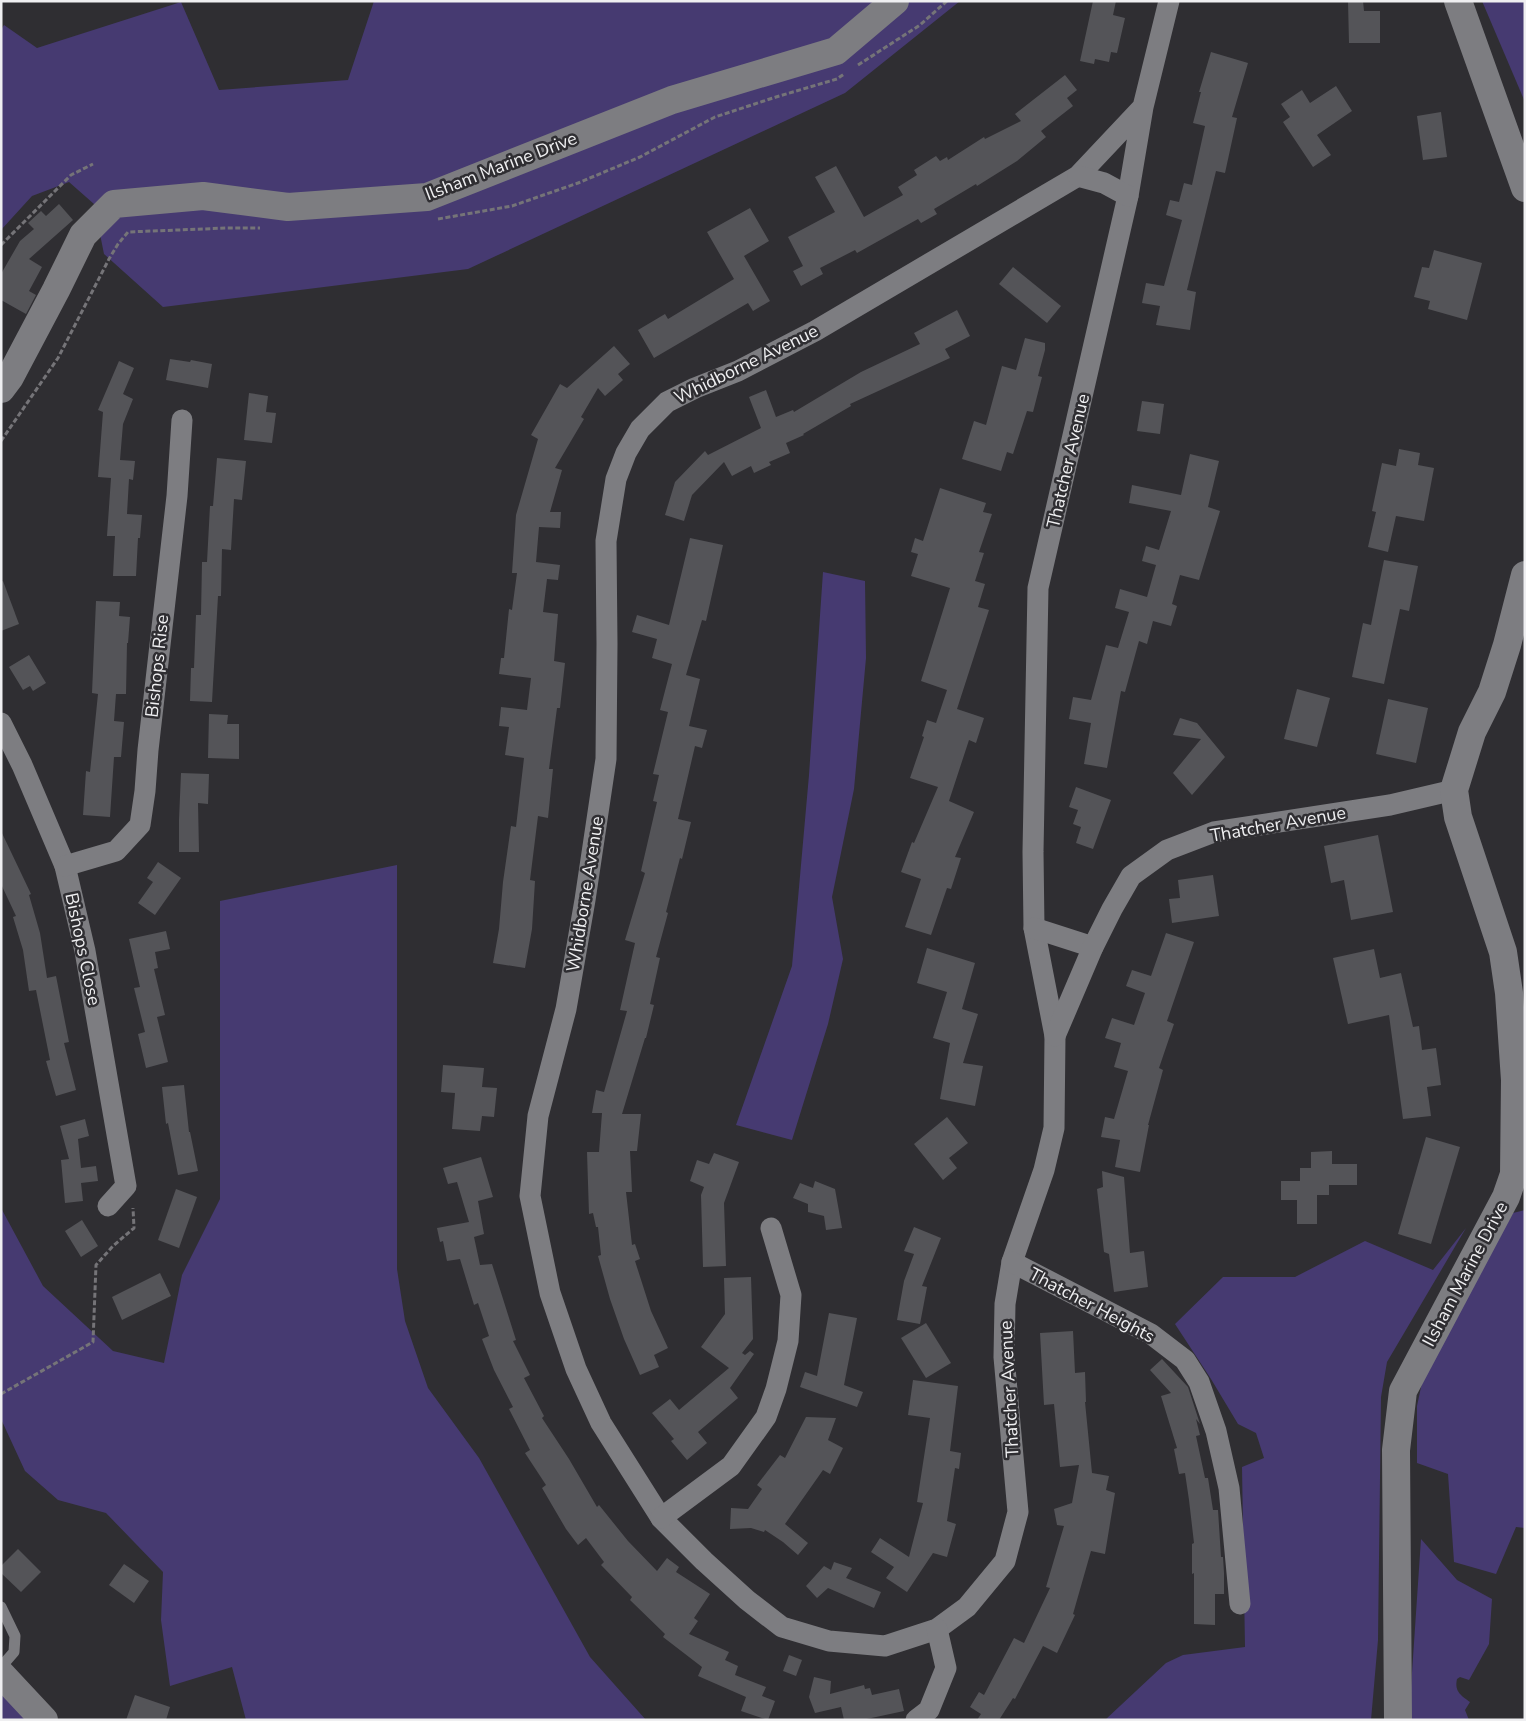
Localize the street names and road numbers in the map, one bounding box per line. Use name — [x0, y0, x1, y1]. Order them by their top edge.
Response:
street label: Ilsham Marine Drive — [422, 126, 580, 206]
street label: Whidborne Avenue — [670, 319, 822, 409]
street label: Thatcher Avenue — [1041, 391, 1095, 531]
street label: Bishops Rise — [140, 613, 174, 719]
street label: Thatcher Avenue — [1208, 800, 1348, 848]
street label: Whidborne Avenue — [561, 814, 609, 974]
street label: Bishops Close — [59, 890, 107, 1008]
street label: Ilsham Marine Drive — [1417, 1197, 1513, 1351]
street label: Thatcher Heights — [1025, 1262, 1159, 1348]
street label: Thatcher Avenue — [993, 1320, 1025, 1458]

